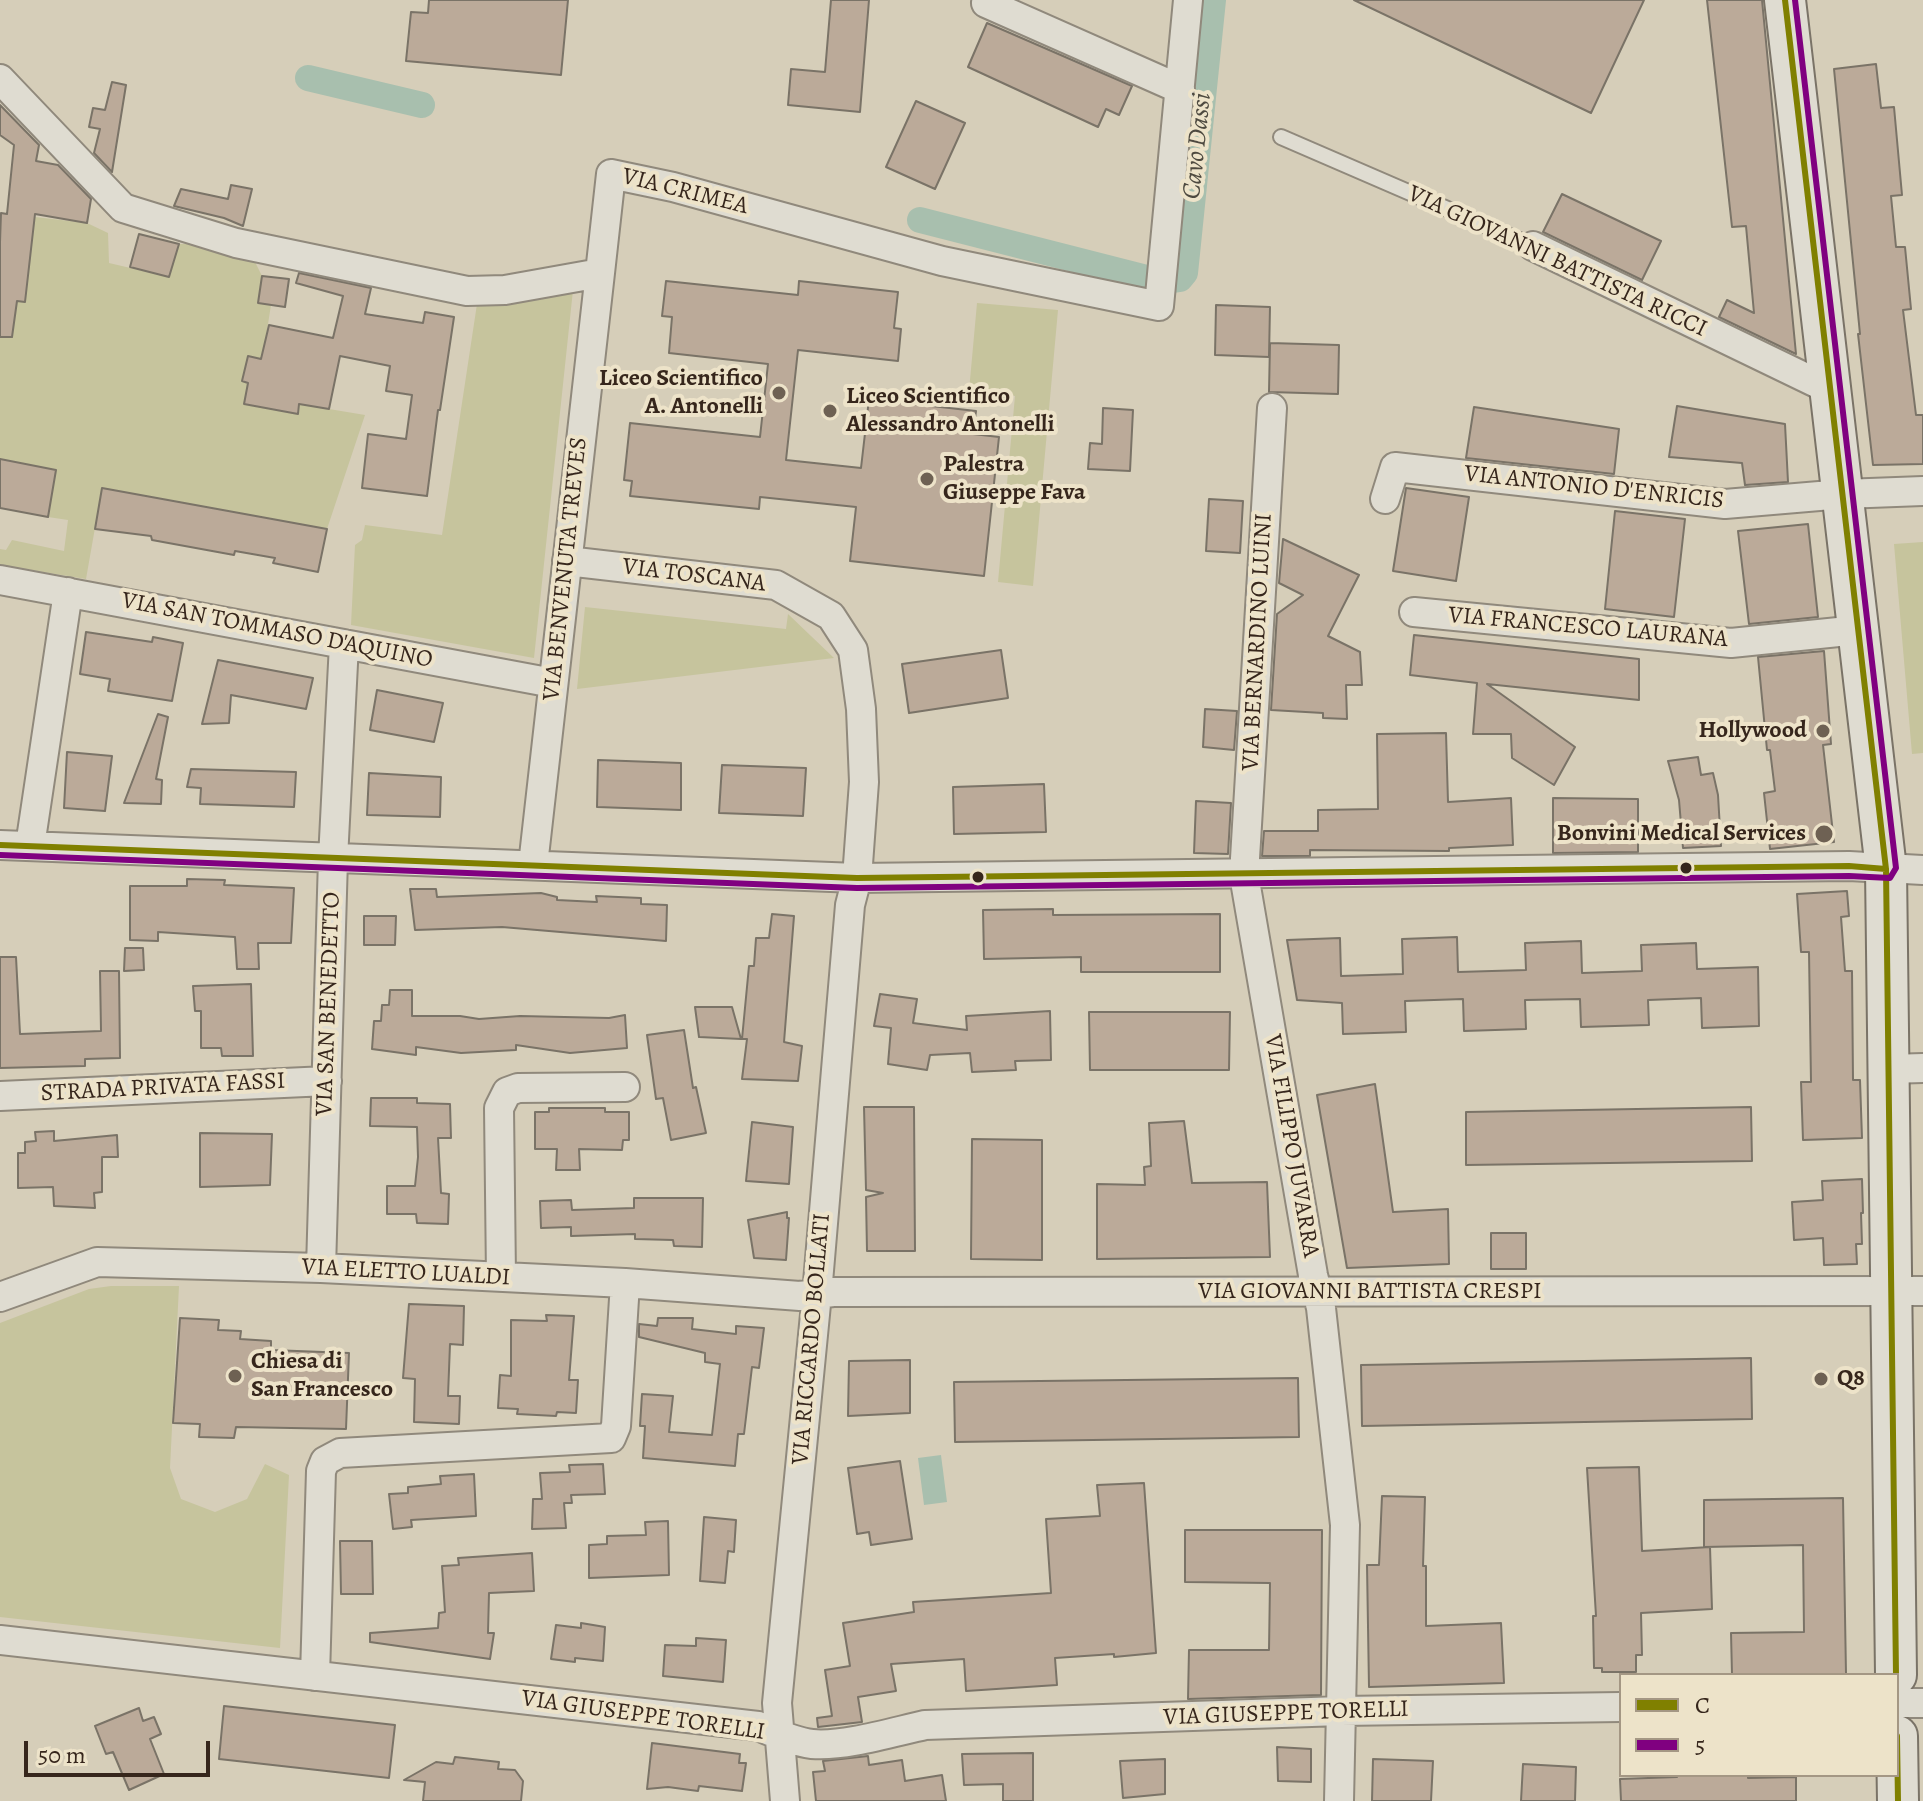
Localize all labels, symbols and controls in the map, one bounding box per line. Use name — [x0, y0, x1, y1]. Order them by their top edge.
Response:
water label: Cavo Dassi — [1177, 91, 1219, 201]
street label: VIA CRIMEA — [619, 162, 751, 222]
street label: VIA GIOVANNI BATTISTA RICCI — [1403, 180, 1711, 344]
place label: Liceo Scientifico A. Antonelli — [599, 365, 763, 421]
place label: Liceo Scientifico Alessandro Antonelli — [846, 383, 1054, 439]
marker: Liceo Scientifico A. Antonelli — [770, 384, 788, 402]
marker: Liceo Scientifico Alessandro Antonelli — [821, 402, 839, 420]
street label: VIA BENVENUTA TREVES — [538, 436, 594, 702]
place label: Palestra Giuseppe Fava — [943, 451, 1086, 507]
street label: VIA ANTONIO D'ENRICIS — [1463, 460, 1725, 516]
marker: Palestra Giuseppe Fava — [918, 470, 936, 488]
street label: VIA BERNARDINO LUINI — [1237, 512, 1279, 772]
street label: VIA TOSCANA — [621, 553, 767, 599]
street label: VIA SAN TOMMASO D'AQUINO — [119, 587, 435, 675]
street label: VIA FRANCESCO LAURANA — [1447, 601, 1729, 655]
place label: Hollywood — [1698, 717, 1807, 745]
marker: Hollywood — [1814, 722, 1832, 740]
place label: Bonvini Medical Services — [1557, 820, 1806, 848]
marker: Bonvini Medical Services — [1813, 823, 1835, 845]
unlabelled marker — [1678, 860, 1694, 876]
unlabelled marker — [970, 869, 986, 885]
street label: VIA SAN BENEDETTO — [311, 891, 347, 1117]
street label: VIA FILIPPO JUVARRA — [1257, 1032, 1325, 1260]
street label: STRADA PRIVATA FASSI — [40, 1067, 286, 1109]
street label: VIA RICCARDO BOLLATI — [787, 1212, 837, 1466]
street label: VIA ELETTO LUALDI — [301, 1253, 511, 1293]
street label: VIA GIOVANNI BATTISTA CRESPI — [1198, 1278, 1542, 1306]
place label: Chiesa di San Francesco — [251, 1348, 393, 1404]
place label: Q8 — [1837, 1365, 1865, 1393]
marker: Chiesa di San Francesco — [226, 1367, 244, 1385]
marker: Q8 — [1812, 1370, 1830, 1388]
legend — [1619, 1673, 1899, 1777]
street label: VIA GIUSEPPE TORELLI — [519, 1685, 767, 1747]
text: C — [1695, 1689, 1710, 1721]
street label: VIA GIUSEPPE TORELLI — [1163, 1695, 1409, 1733]
scale bar — [28, 1725, 214, 1775]
text: 5 — [1695, 1729, 1705, 1761]
text: 50 m — [38, 1739, 86, 1771]

